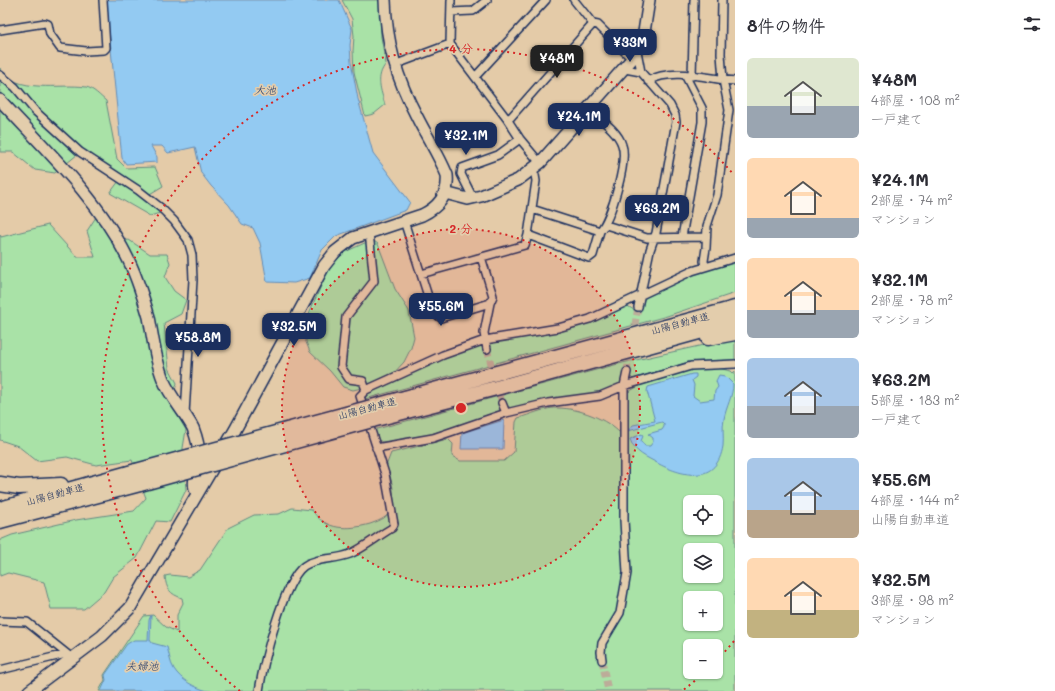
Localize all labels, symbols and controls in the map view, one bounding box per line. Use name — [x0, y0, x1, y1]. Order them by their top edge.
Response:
icon: filters — [1021, 13, 1043, 35]
text: 8件の物件 — [747, 14, 826, 36]
pin: ¥33M — [606, 29, 654, 63]
text: ¥33M — [613, 33, 647, 50]
text: 4 分 — [449, 40, 473, 56]
pin: ¥48M — [533, 45, 581, 79]
text: ¥48M — [539, 49, 575, 66]
text: ¥48M — [871, 68, 917, 90]
icon: home — [779, 74, 827, 122]
water label: 大池 — [254, 82, 277, 97]
text: 4部屋 · 108 m² — [871, 91, 960, 108]
pin: ¥24.1M — [546, 103, 612, 137]
text: ¥24.1M — [557, 107, 601, 124]
text: 一戸建て — [871, 110, 923, 127]
pin: ¥32.1M — [433, 122, 499, 156]
text: ¥32.1M — [444, 126, 488, 143]
text: ¥24.1M — [871, 168, 929, 190]
icon: home — [779, 174, 827, 222]
text: 2部屋 · 74 m² — [871, 191, 953, 208]
pin: ¥63.2M — [624, 195, 690, 229]
text: ¥63.2M — [634, 199, 680, 216]
text: マンション — [871, 210, 935, 227]
text: 2 分 — [449, 220, 473, 236]
text: ¥32.1M — [871, 268, 928, 290]
icon: home — [779, 274, 827, 322]
text: 2部屋 · 78 m² — [871, 291, 953, 308]
pin: ¥55.6M — [408, 293, 474, 327]
text: ¥55.6M — [418, 297, 464, 314]
street label: 山陽自動車道 — [649, 308, 711, 338]
text: マンション — [871, 310, 935, 327]
pin: ¥32.5M — [261, 313, 327, 347]
text: ¥32.5M — [271, 317, 317, 334]
pin: ¥58.8M — [165, 324, 231, 358]
text: ¥58.8M — [175, 328, 221, 345]
text: ¥63.2M — [871, 368, 931, 390]
icon: home — [779, 374, 827, 422]
text: 5部屋 · 183 m² — [871, 391, 959, 408]
street label: 山陽自動車道 — [336, 393, 398, 423]
centre of rings — [454, 401, 468, 415]
text: 一戸建て — [871, 410, 923, 427]
text: ¥55.6M — [871, 468, 931, 490]
icon: home — [779, 474, 827, 522]
street label: 山陽自動車道 — [24, 479, 86, 509]
text: 4部屋 · 144 m² — [871, 491, 959, 508]
map controls — [683, 495, 723, 679]
button: locate — [683, 495, 723, 535]
text: 山陽自動車道 — [871, 510, 949, 527]
button: layers — [683, 543, 723, 583]
text: ¥32.5M — [871, 568, 931, 590]
icon: home — [779, 574, 827, 622]
button: + — [683, 591, 723, 631]
text: 3部屋 · 98 m² — [871, 591, 954, 608]
text: マンション — [871, 610, 935, 627]
button: − — [683, 639, 723, 679]
water label: 夫婦池 — [126, 658, 159, 673]

